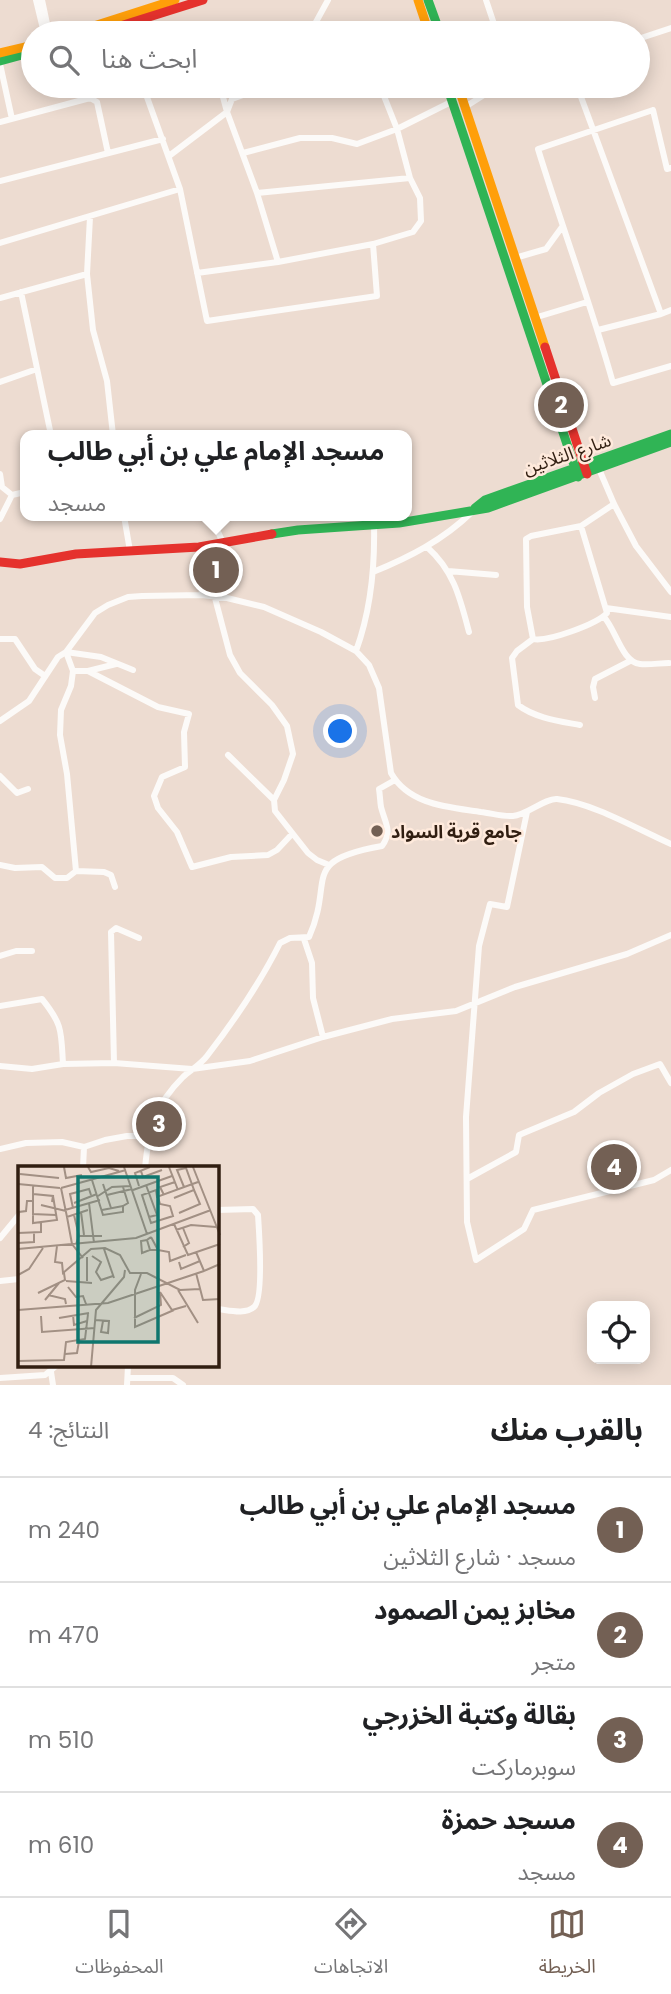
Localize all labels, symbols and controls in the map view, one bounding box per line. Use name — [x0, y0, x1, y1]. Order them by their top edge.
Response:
search box — [21, 21, 650, 98]
icon: search — [45, 41, 83, 79]
text: ابحث هنا — [101, 41, 198, 77]
pin: 2 — [538, 379, 584, 431]
street label: شارع الثلاثين — [520, 427, 615, 483]
popup — [20, 430, 412, 521]
text: مسجد الإمام علي بن أبي طالب — [48, 433, 384, 469]
text: مسجد — [48, 487, 106, 519]
pin: 1 — [193, 544, 239, 596]
your location — [323, 714, 357, 748]
place label: جامع قرية السواد — [391, 819, 522, 845]
marker: جامع قرية السواد — [369, 823, 385, 839]
pin: 3 — [136, 1098, 182, 1150]
pin: 4 — [591, 1141, 637, 1193]
inset map — [18, 1166, 219, 1367]
map controls — [587, 1301, 650, 1364]
button: locate — [587, 1301, 650, 1364]
text: بالقرب منك — [490, 1408, 643, 1451]
text: النتائج: 4 — [28, 1414, 109, 1446]
text: مسجد الإمام علي بن أبي طالب — [239, 1487, 576, 1523]
text: 240 m — [28, 1514, 100, 1546]
text: 1 — [616, 1514, 624, 1546]
text: مسجد · شارع الثلاثين — [383, 1541, 576, 1573]
text: مخابز يمن الصمود — [374, 1592, 576, 1628]
text: 470 m — [28, 1619, 99, 1651]
text: 2 — [613, 1619, 627, 1651]
text: متجر — [532, 1646, 576, 1678]
text: بقالة وكتبة الخزرجي — [362, 1697, 576, 1733]
text: 510 m — [28, 1724, 94, 1756]
text: 3 — [613, 1724, 627, 1756]
text: سوبرماركت — [472, 1751, 576, 1783]
text: مسجد حمزة — [442, 1802, 576, 1838]
text: 610 m — [28, 1829, 94, 1861]
text: 4 — [612, 1829, 628, 1861]
text: مسجد — [517, 1856, 576, 1888]
tab: المحفوظات — [75, 1905, 164, 1987]
tab: الاتجاهات — [314, 1905, 388, 1987]
tab: الخريطة — [539, 1905, 596, 1987]

